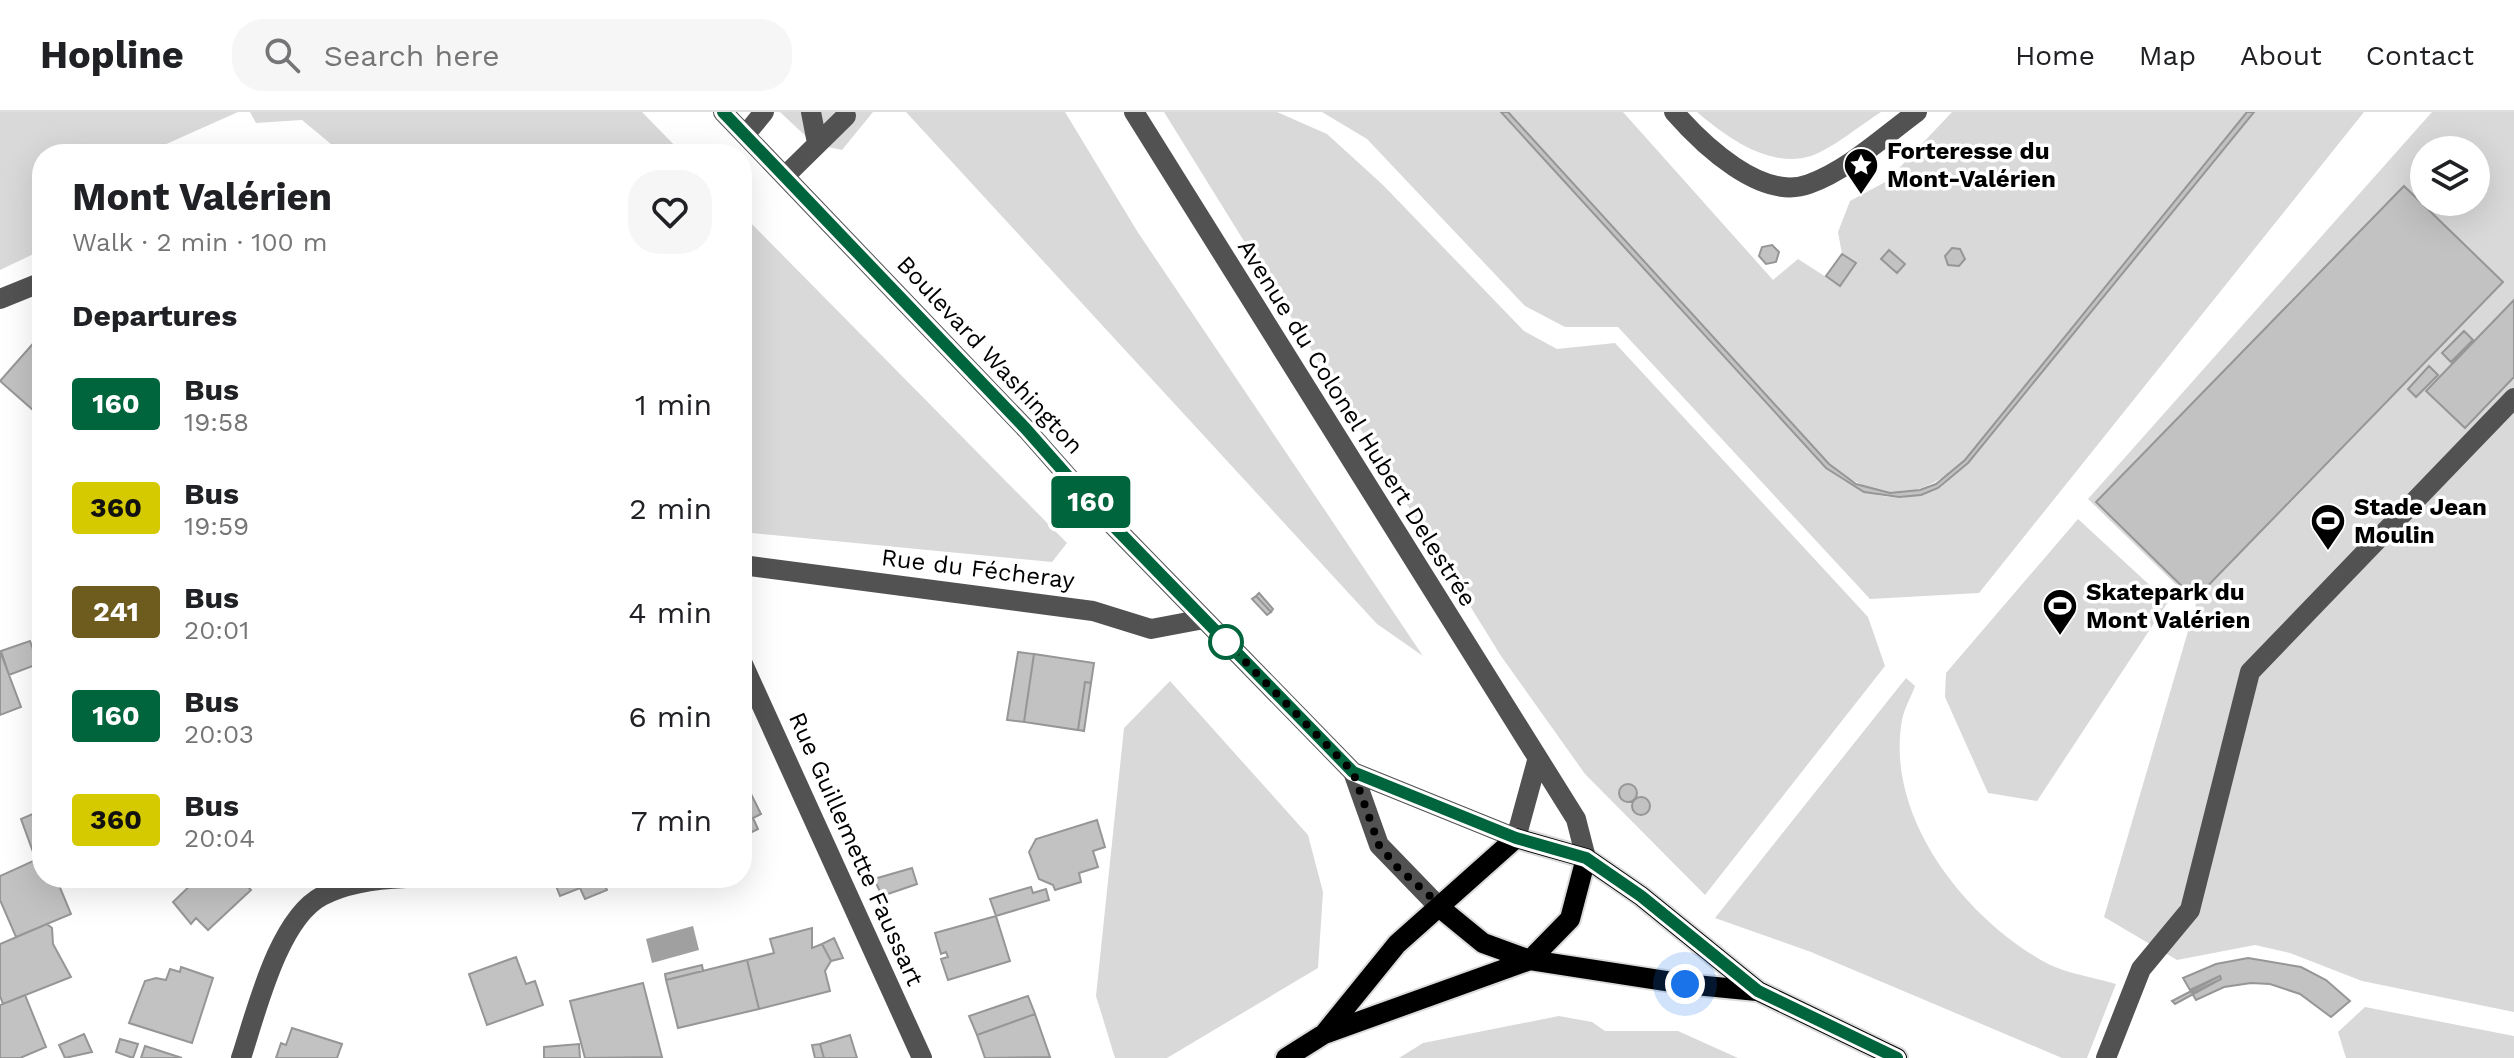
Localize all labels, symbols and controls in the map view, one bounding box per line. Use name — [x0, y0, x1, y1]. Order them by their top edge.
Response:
search box — [232, 19, 792, 91]
text: Hopline — [40, 33, 184, 77]
icon: search — [260, 33, 304, 77]
text: Search here — [324, 38, 500, 73]
text: Home — [2015, 39, 2095, 72]
text: Map — [2139, 39, 2196, 72]
text: About — [2240, 39, 2322, 72]
text: Contact — [2366, 39, 2474, 72]
map controls — [2410, 136, 2490, 216]
button: layers — [2410, 136, 2490, 216]
place label: Forteresse du Mont-Valérien — [1887, 137, 2056, 193]
place icon: Forteresse du Mont-Valérien — [1842, 146, 1880, 196]
button: heart — [628, 170, 712, 254]
text: Mont Valérien — [72, 175, 332, 219]
text: Walk · 2 min · 100 m — [72, 227, 327, 257]
street label: Avenue du Colonel Hubert Delestrée — [1232, 234, 1482, 612]
street label: Boulevard Washington — [891, 250, 1089, 460]
text: Departures — [72, 298, 237, 333]
text: Bus — [184, 372, 239, 407]
text: 160 — [92, 387, 140, 420]
text: 1 min — [635, 387, 712, 422]
text: 19:58 — [184, 407, 249, 437]
text: Bus — [184, 476, 239, 511]
line badge: 160 — [1045, 476, 1137, 528]
text: 160 — [1067, 485, 1115, 518]
text: 360 — [90, 491, 142, 524]
text: 2 min — [629, 491, 712, 526]
place label: Stade Jean Moulin — [2354, 493, 2487, 549]
sports icon: Stade Jean Moulin — [2309, 502, 2347, 552]
text: 19:59 — [184, 511, 249, 541]
street label: Rue du Fécheray — [880, 543, 1077, 595]
place label: Skatepark du Mont Valérien — [2086, 578, 2250, 634]
text: Bus — [184, 580, 239, 615]
sports icon: Skatepark du Mont Valérien — [2041, 587, 2079, 637]
text: 241 — [93, 595, 139, 628]
text: 4 min — [628, 595, 712, 630]
text: 20:01 — [184, 615, 249, 645]
unlabelled marker — [1209, 625, 1243, 659]
text: Bus — [184, 684, 239, 719]
text: 160 — [92, 699, 140, 732]
text: 6 min — [628, 699, 712, 734]
street label: Rue Guillemette Faussart — [783, 708, 929, 990]
text: 20:03 — [184, 719, 254, 749]
text: Bus — [184, 788, 239, 823]
text: 360 — [90, 803, 142, 836]
text: 7 min — [631, 803, 712, 838]
text: 20:04 — [184, 823, 255, 853]
your location — [1665, 964, 1705, 1004]

